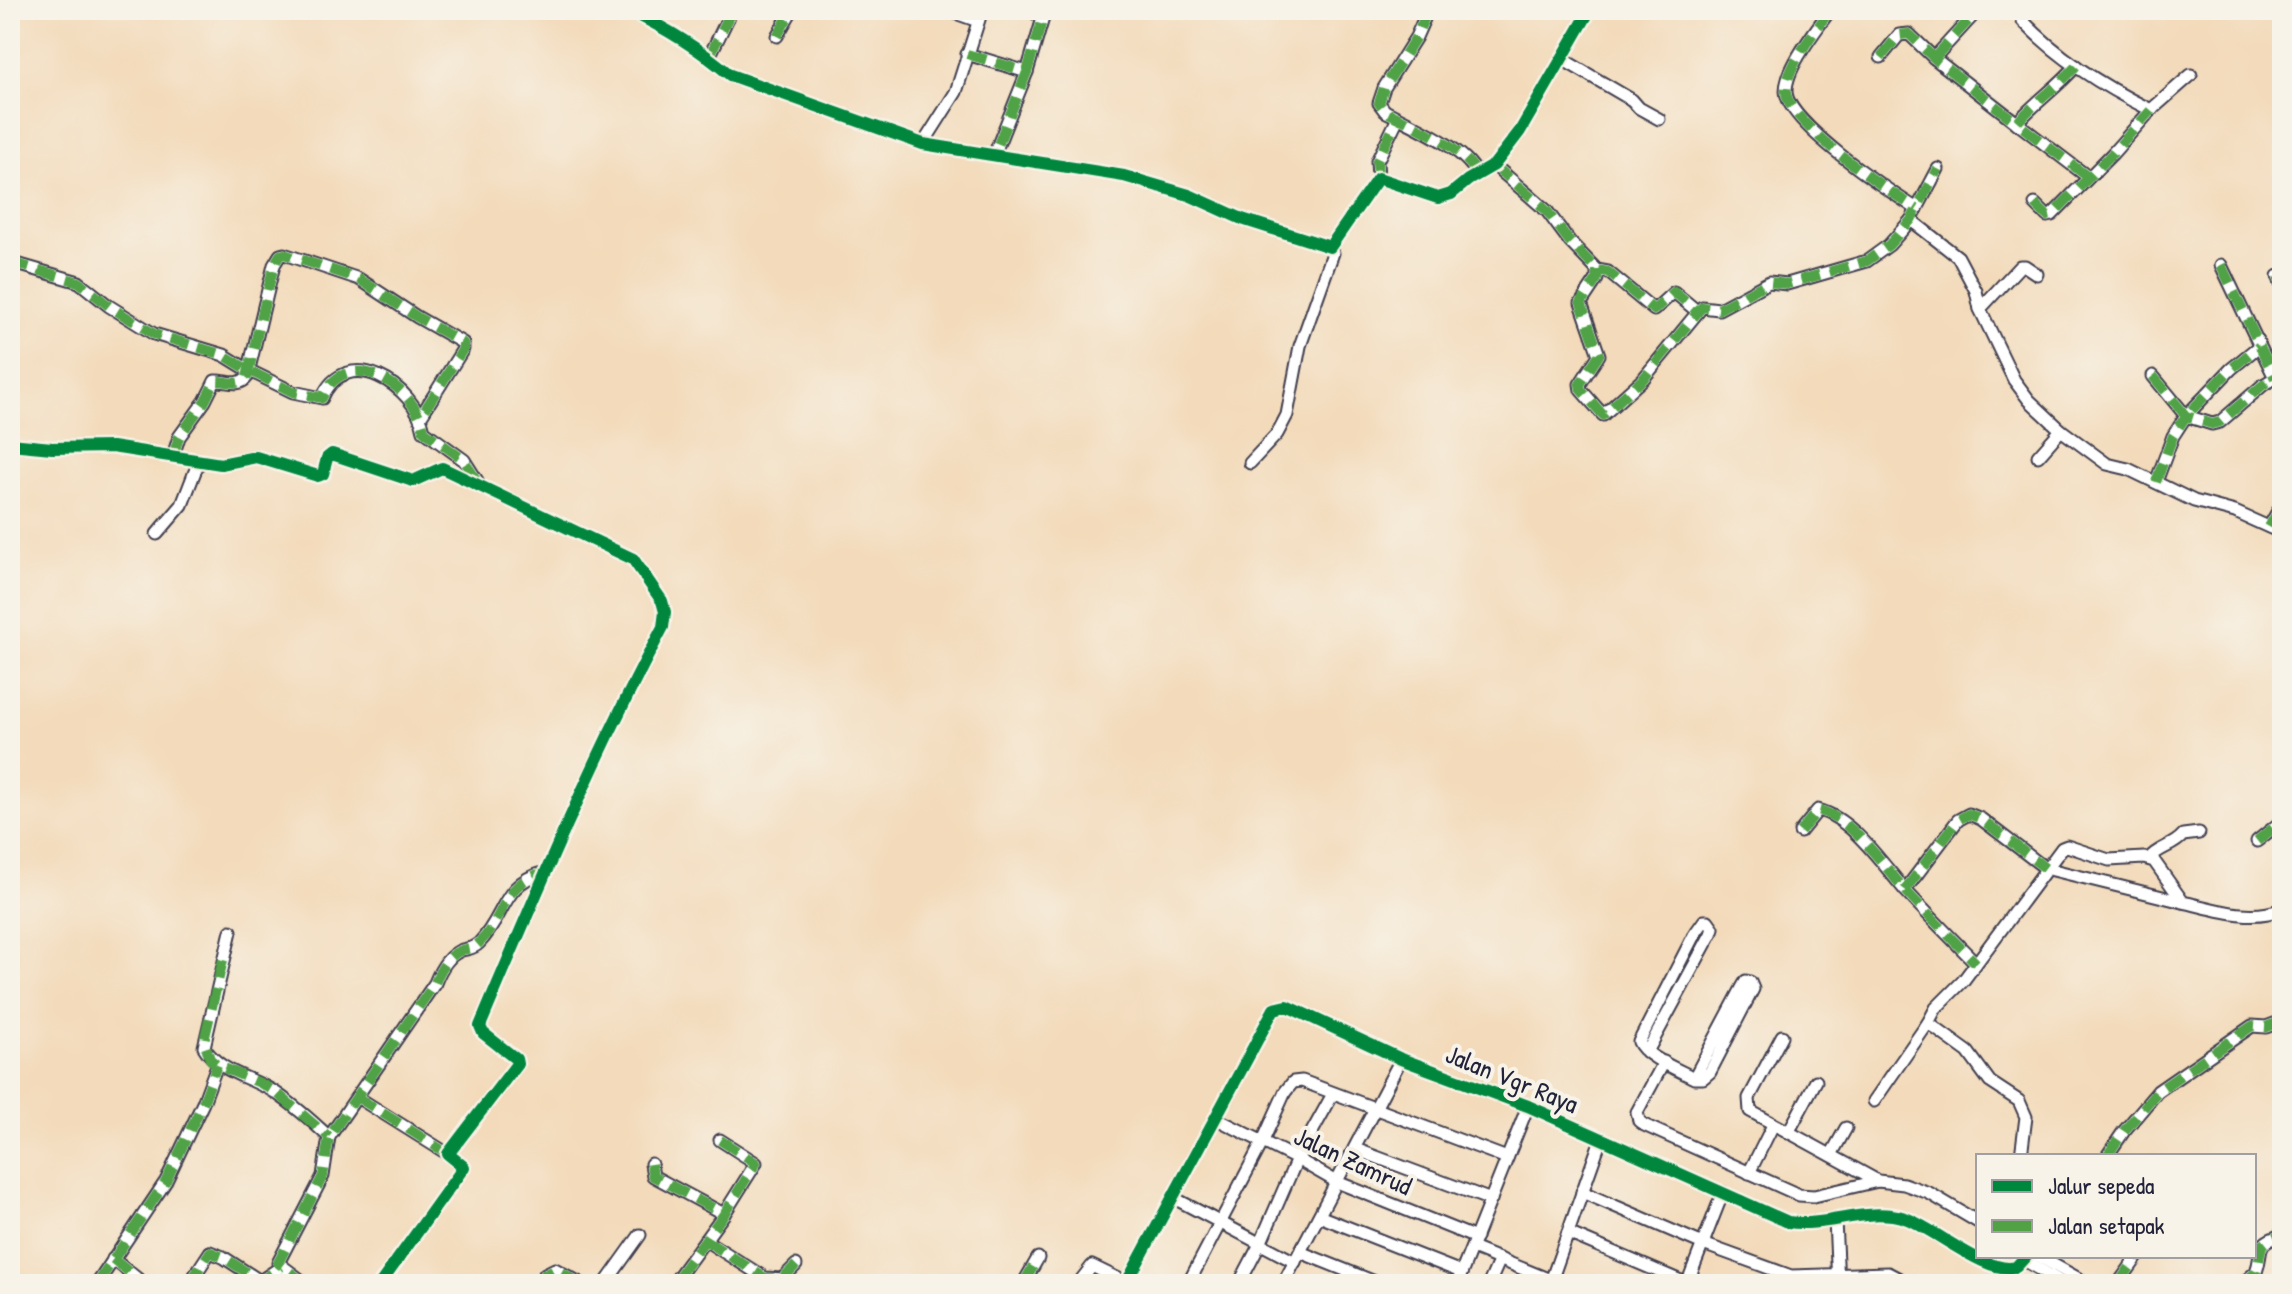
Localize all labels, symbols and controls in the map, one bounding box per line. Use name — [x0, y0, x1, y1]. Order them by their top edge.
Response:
street label: Jalan Vgr Raya — [1441, 1036, 1584, 1121]
street label: Jalan Zamrud — [1289, 1118, 1418, 1203]
legend — [1976, 1154, 2256, 1258]
text: Jalur sepeda — [2048, 1169, 2154, 1201]
text: Jalan setapak — [2048, 1209, 2165, 1241]

